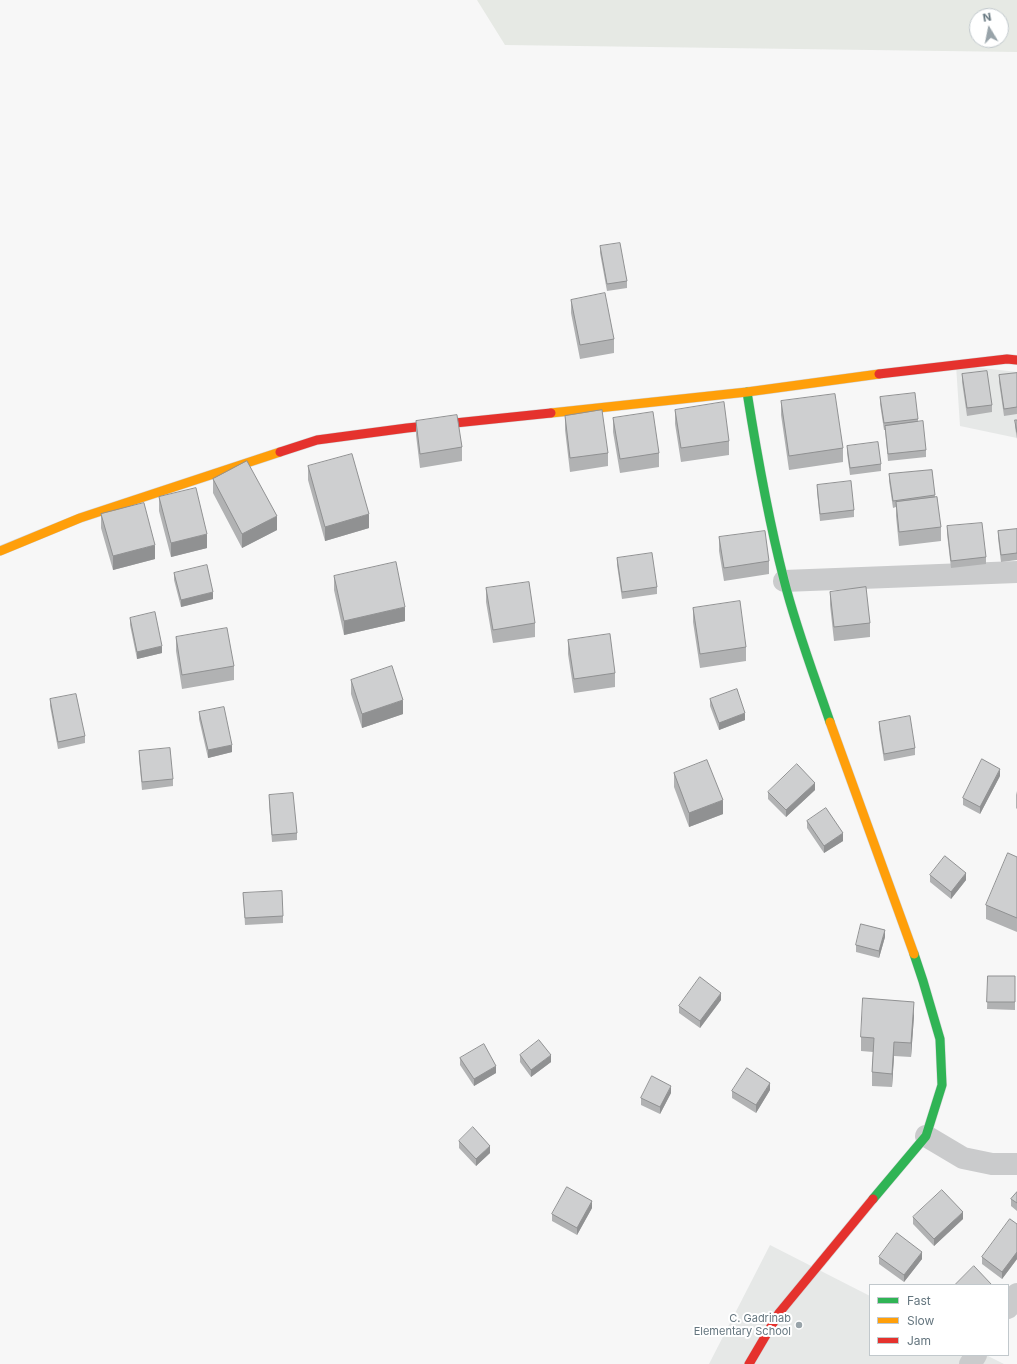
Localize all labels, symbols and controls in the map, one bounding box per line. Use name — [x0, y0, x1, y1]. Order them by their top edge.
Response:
north arrow — [969, 8, 1009, 48]
text: N — [982, 10, 992, 25]
legend — [869, 1284, 1009, 1356]
text: Fast — [907, 1293, 931, 1308]
place label: C. Gadrinab Elementary School — [694, 1312, 791, 1338]
text: Slow — [907, 1313, 934, 1328]
marker: C. Gadrinab Elementary School — [794, 1320, 804, 1330]
text: Jam — [907, 1333, 931, 1348]

